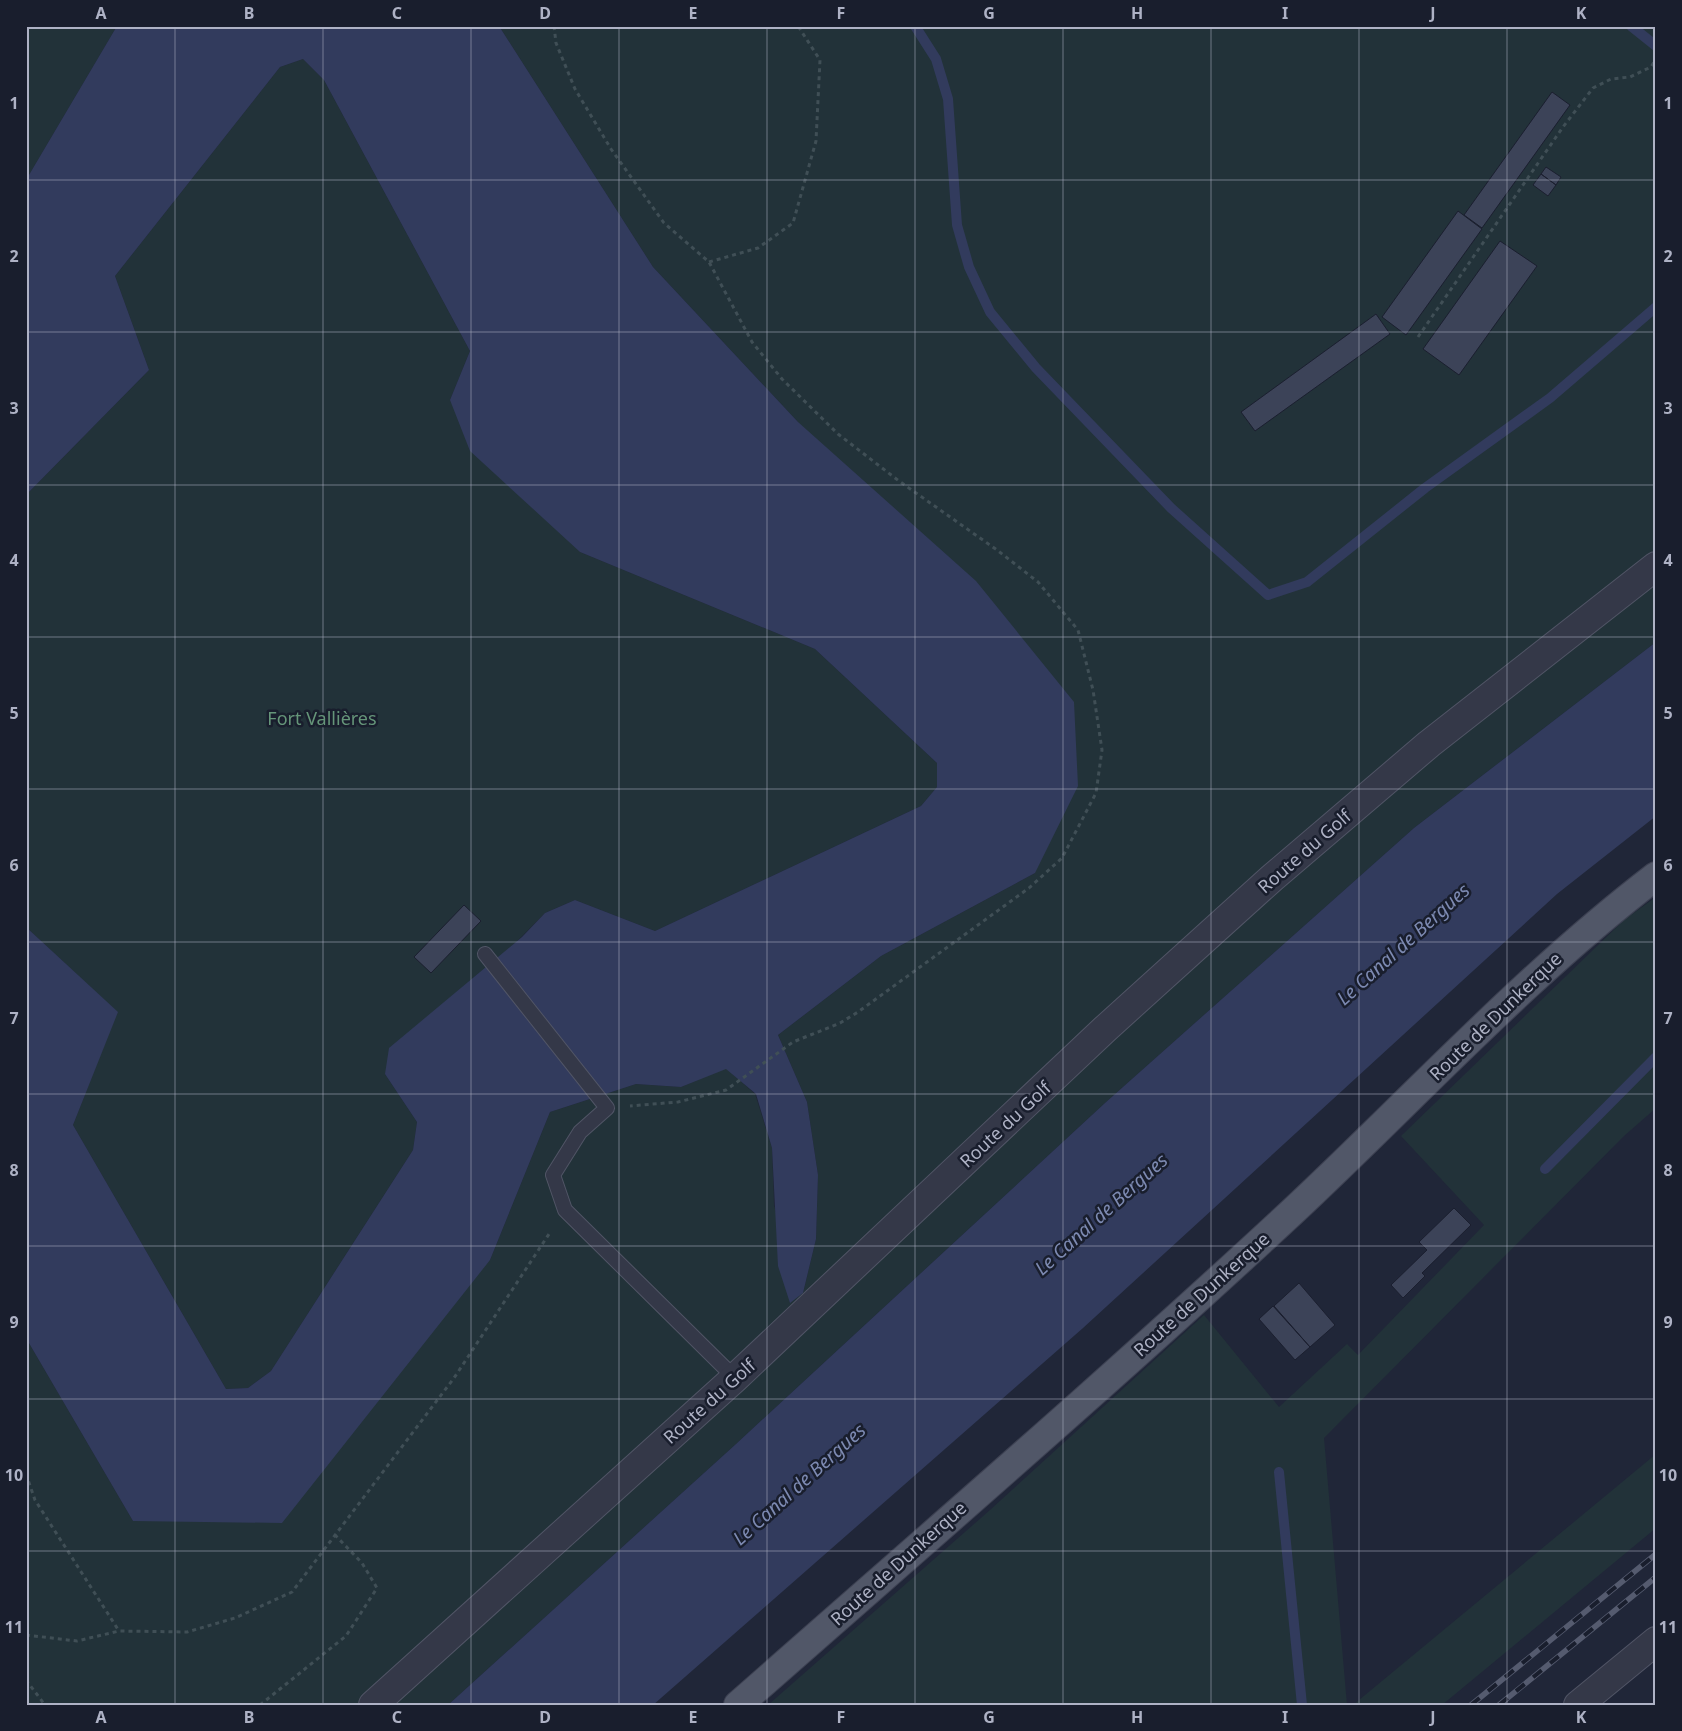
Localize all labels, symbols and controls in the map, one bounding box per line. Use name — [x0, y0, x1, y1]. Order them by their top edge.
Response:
text: A — [95, 2, 107, 24]
text: B — [244, 2, 254, 24]
text: C — [392, 2, 402, 24]
text: D — [539, 2, 551, 24]
text: E — [689, 2, 698, 24]
text: F — [837, 2, 845, 24]
text: G — [983, 2, 995, 24]
text: H — [1131, 2, 1143, 24]
text: I — [1282, 2, 1288, 24]
text: J — [1428, 2, 1436, 24]
text: K — [1576, 2, 1587, 24]
text: 1 — [9, 92, 19, 114]
text: 1 — [1663, 92, 1673, 114]
text: 2 — [9, 245, 19, 267]
text: 2 — [1663, 245, 1673, 267]
text: 3 — [9, 397, 19, 419]
text: 3 — [1663, 397, 1673, 419]
text: 4 — [9, 549, 19, 571]
text: 4 — [1663, 549, 1673, 571]
text: 5 — [9, 702, 19, 724]
text: 5 — [1663, 702, 1673, 724]
park label: Fort Vallières — [267, 706, 377, 730]
street label: Route du Golf — [1252, 803, 1356, 898]
text: 6 — [9, 854, 19, 876]
text: 6 — [1663, 854, 1673, 876]
water label: Le Canal de Bergues — [1331, 877, 1475, 1011]
street label: Route de Dunkerque — [1424, 947, 1566, 1085]
text: 7 — [9, 1007, 19, 1029]
text: 7 — [1663, 1007, 1673, 1029]
street label: Route du Golf — [954, 1075, 1056, 1172]
water label: Le Canal de Bergues — [1029, 1147, 1173, 1281]
text: 8 — [9, 1159, 19, 1181]
text: 8 — [1663, 1159, 1673, 1181]
street label: Route de Dunkerque — [1128, 1227, 1274, 1361]
text: 9 — [9, 1311, 19, 1333]
text: 9 — [1663, 1311, 1673, 1333]
street label: Route du Golf — [658, 1353, 761, 1449]
water label: Le Canal de Bergues — [727, 1417, 871, 1551]
text: 10 — [5, 1464, 23, 1486]
text: 10 — [1659, 1464, 1677, 1486]
street label: Route de Dunkerque — [825, 1496, 971, 1630]
text: 11 — [5, 1616, 23, 1638]
text: 11 — [1659, 1616, 1677, 1638]
text: A — [95, 1706, 107, 1728]
text: B — [244, 1706, 254, 1728]
text: C — [392, 1706, 402, 1728]
text: D — [539, 1706, 551, 1728]
text: E — [689, 1706, 698, 1728]
text: F — [837, 1706, 845, 1728]
text: G — [983, 1706, 995, 1728]
text: H — [1131, 1706, 1143, 1728]
text: I — [1282, 1706, 1288, 1728]
text: J — [1428, 1706, 1436, 1728]
text: K — [1576, 1706, 1587, 1728]

